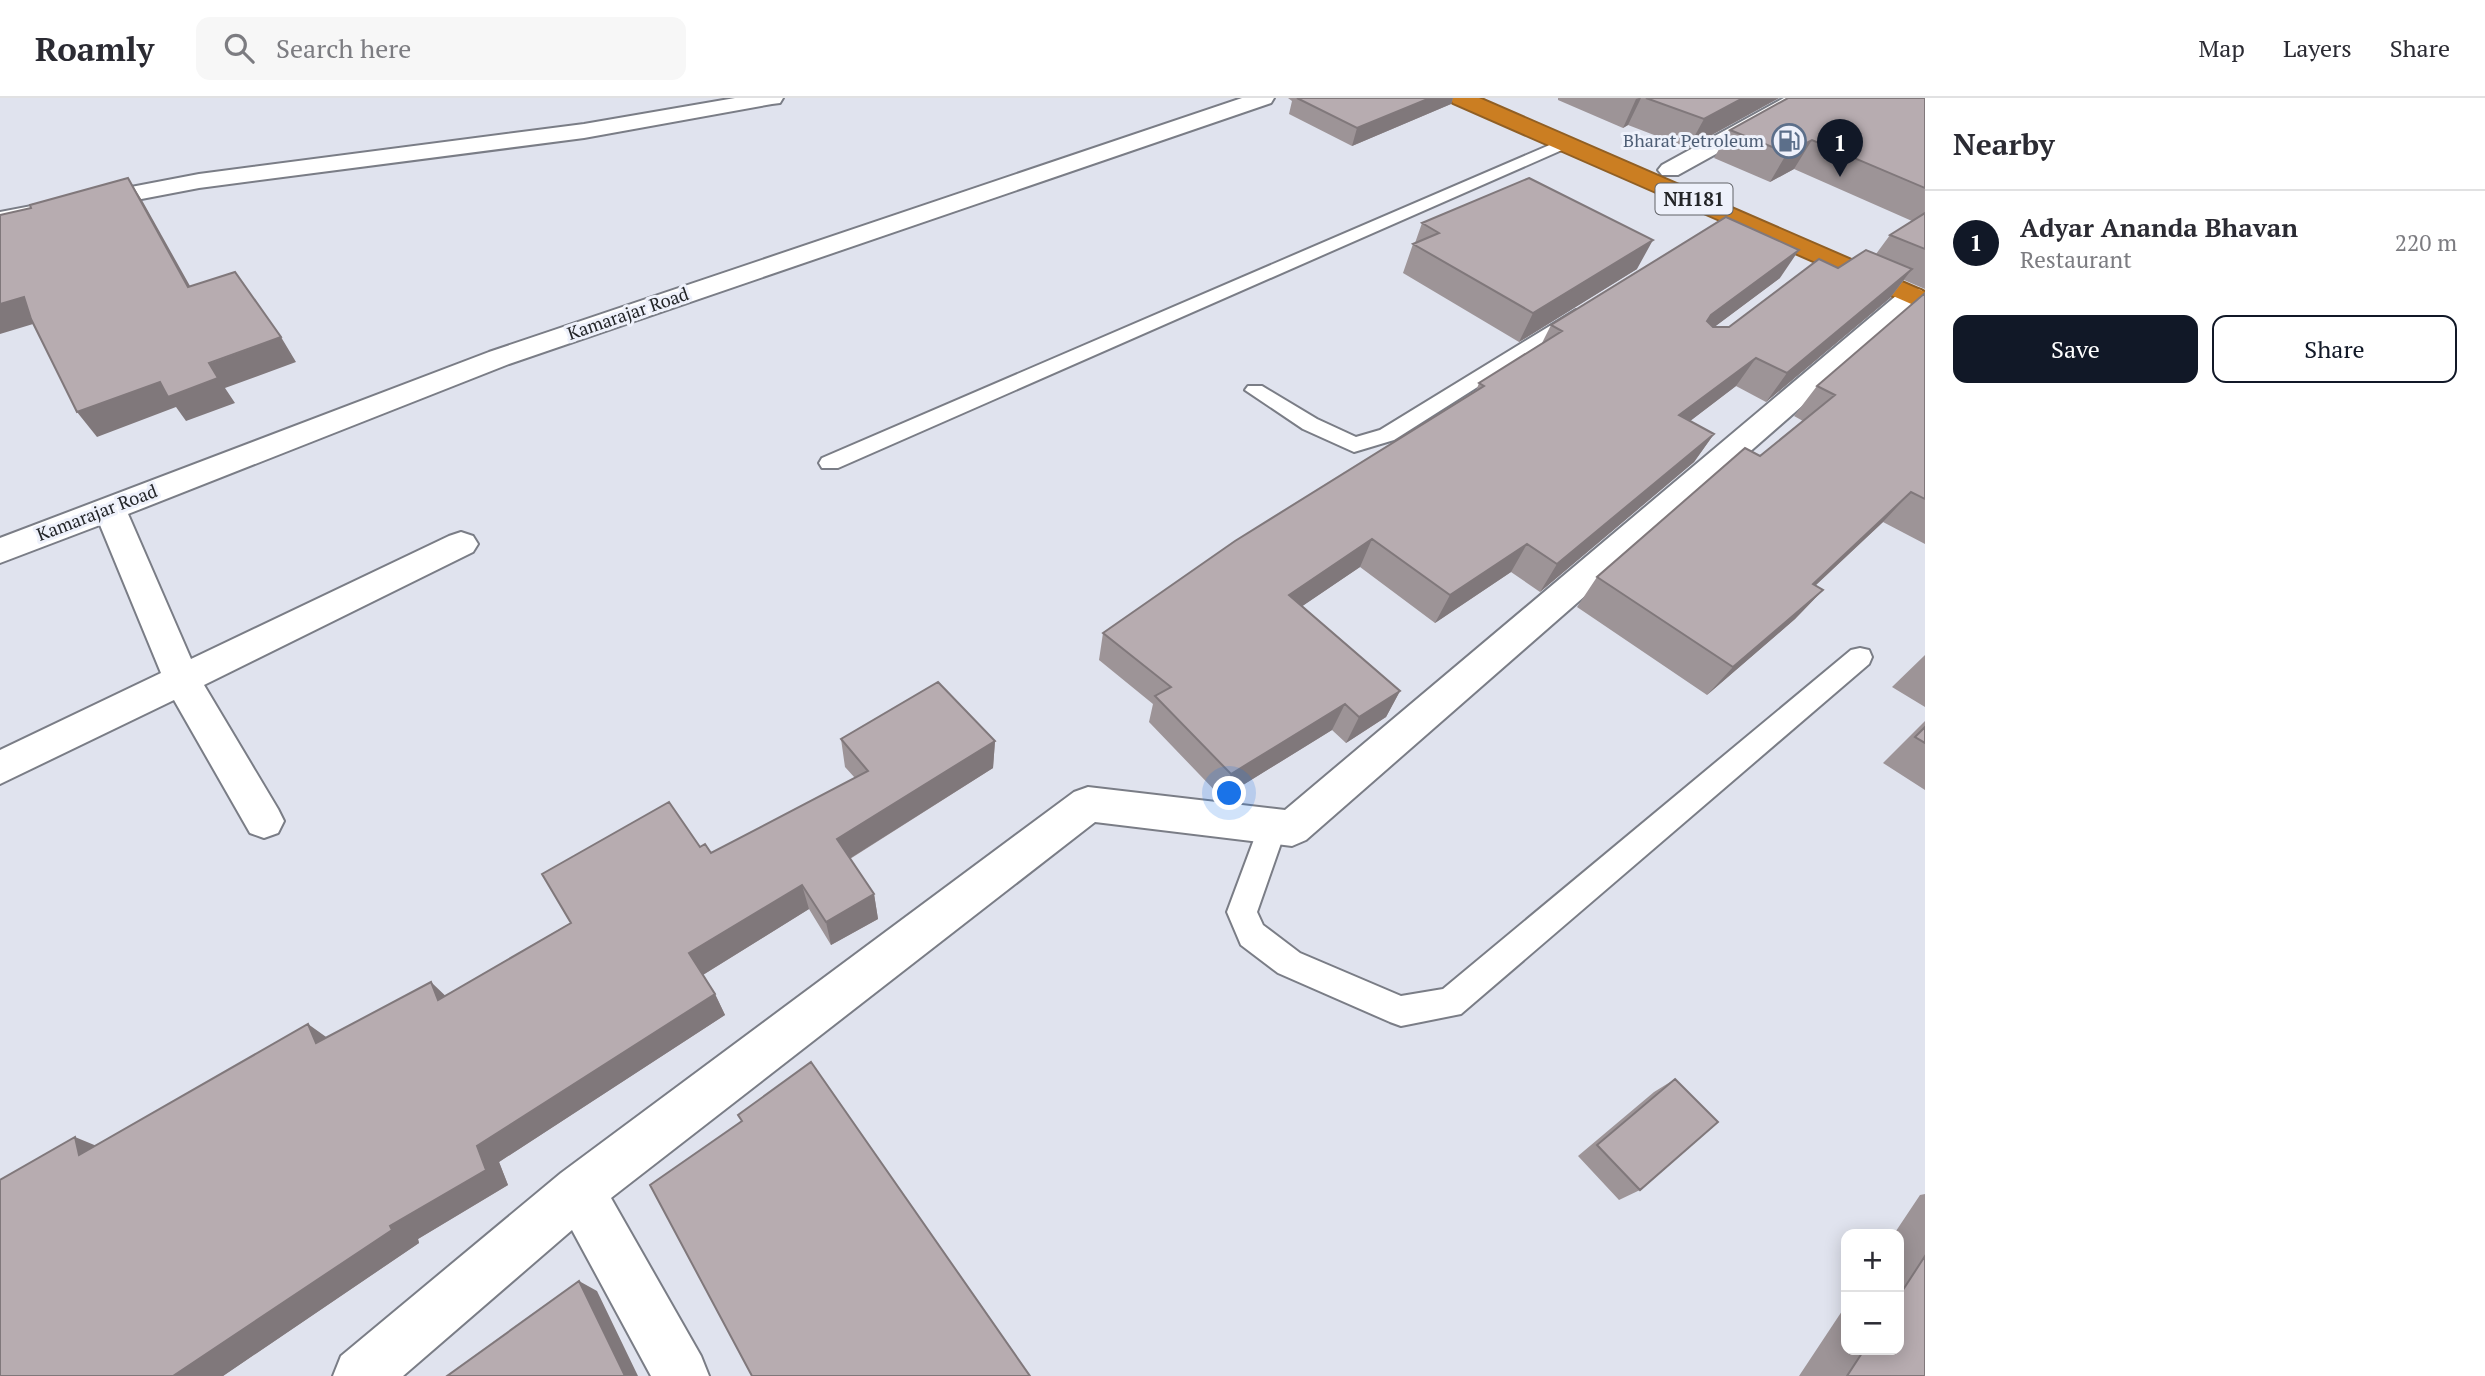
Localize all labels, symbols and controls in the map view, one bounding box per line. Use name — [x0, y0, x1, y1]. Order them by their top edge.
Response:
search box — [196, 17, 686, 80]
text: Roamly — [35, 27, 154, 70]
icon: search — [220, 29, 258, 67]
text: Search here — [276, 31, 411, 65]
text: Map — [2198, 32, 2245, 64]
text: Layers — [2283, 32, 2352, 64]
text: Share — [2390, 32, 2450, 64]
pin: 1 — [1817, 119, 1863, 177]
fuel station icon: Bharat Petroleum — [1770, 122, 1808, 160]
text: Nearby — [1953, 124, 2055, 164]
place label: Bharat Petroleum — [1623, 128, 1764, 152]
road number: NH181 — [1656, 184, 1732, 214]
text: Adyar Ananda Bhavan — [2020, 210, 2298, 244]
text: 1 — [1970, 227, 1983, 258]
text: 220 m — [2395, 227, 2457, 258]
text: Restaurant — [2020, 244, 2132, 275]
street label: Kamarajar Road — [564, 281, 692, 345]
button: Save — [1953, 315, 2198, 383]
button: Share — [2212, 315, 2457, 383]
street label: Kamarajar Road — [33, 478, 160, 546]
your location — [1212, 776, 1246, 810]
map controls — [1841, 1229, 1904, 1355]
button: + — [1841, 1229, 1904, 1292]
button: − — [1841, 1292, 1904, 1355]

